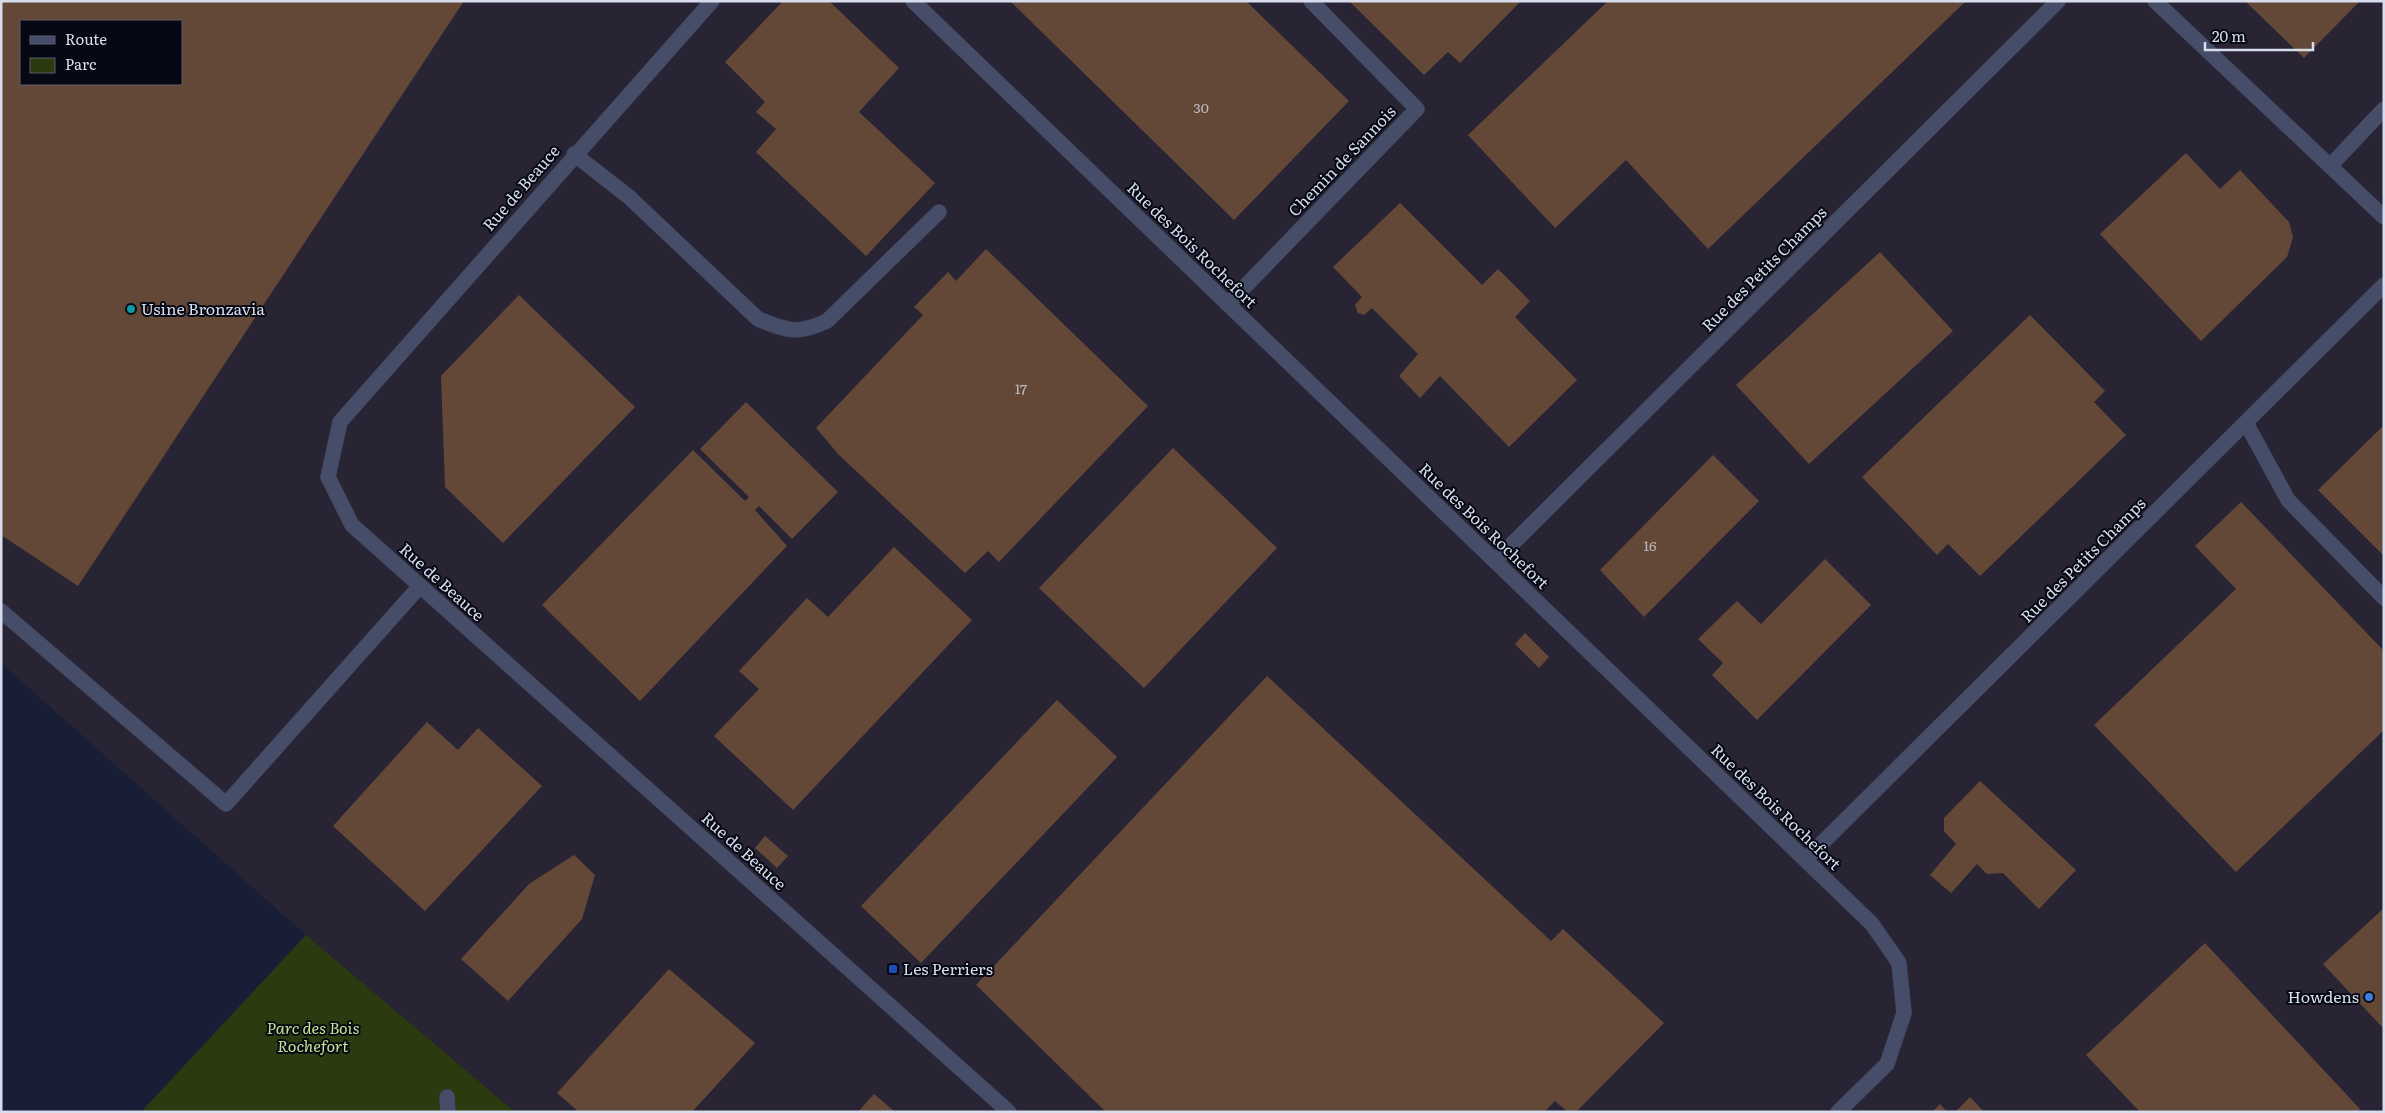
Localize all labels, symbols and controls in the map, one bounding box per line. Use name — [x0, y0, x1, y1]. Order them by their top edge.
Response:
legend — [20, 20, 182, 85]
scale bar — [2205, 20, 2312, 52]
text: 20 m — [2212, 24, 2246, 47]
text: Route — [65, 27, 107, 50]
text: Parc — [65, 52, 97, 75]
house number: 30 — [1193, 97, 1209, 117]
street label: Chemin de Sannois — [1282, 99, 1401, 221]
street label: Rue de Beauce — [476, 139, 564, 236]
street label: Rue des Bois Rochefort — [1122, 176, 1264, 313]
street label: Rue des Petits Champs — [1695, 200, 1831, 336]
place label: Usine Bronzavia — [141, 296, 265, 320]
marker: Usine Bronzavia — [125, 303, 137, 315]
house number: 17 — [1015, 378, 1027, 398]
street label: Rue des Bois Rochefort — [1414, 457, 1556, 594]
street label: Rue des Petits Champs — [2014, 491, 2150, 627]
house number: 16 — [1643, 535, 1657, 555]
street label: Rue de Beauce — [395, 537, 490, 626]
street label: Rue des Bois Rochefort — [1706, 738, 1848, 875]
street label: Rue de Beauce — [697, 806, 792, 895]
place label: Les Perriers — [903, 956, 993, 980]
marker: Les Perriers — [887, 963, 899, 975]
place label: Howdens — [2288, 984, 2359, 1008]
marker: Howdens — [2363, 991, 2375, 1003]
park label: Parc des Bois Rochefort — [267, 1015, 359, 1057]

